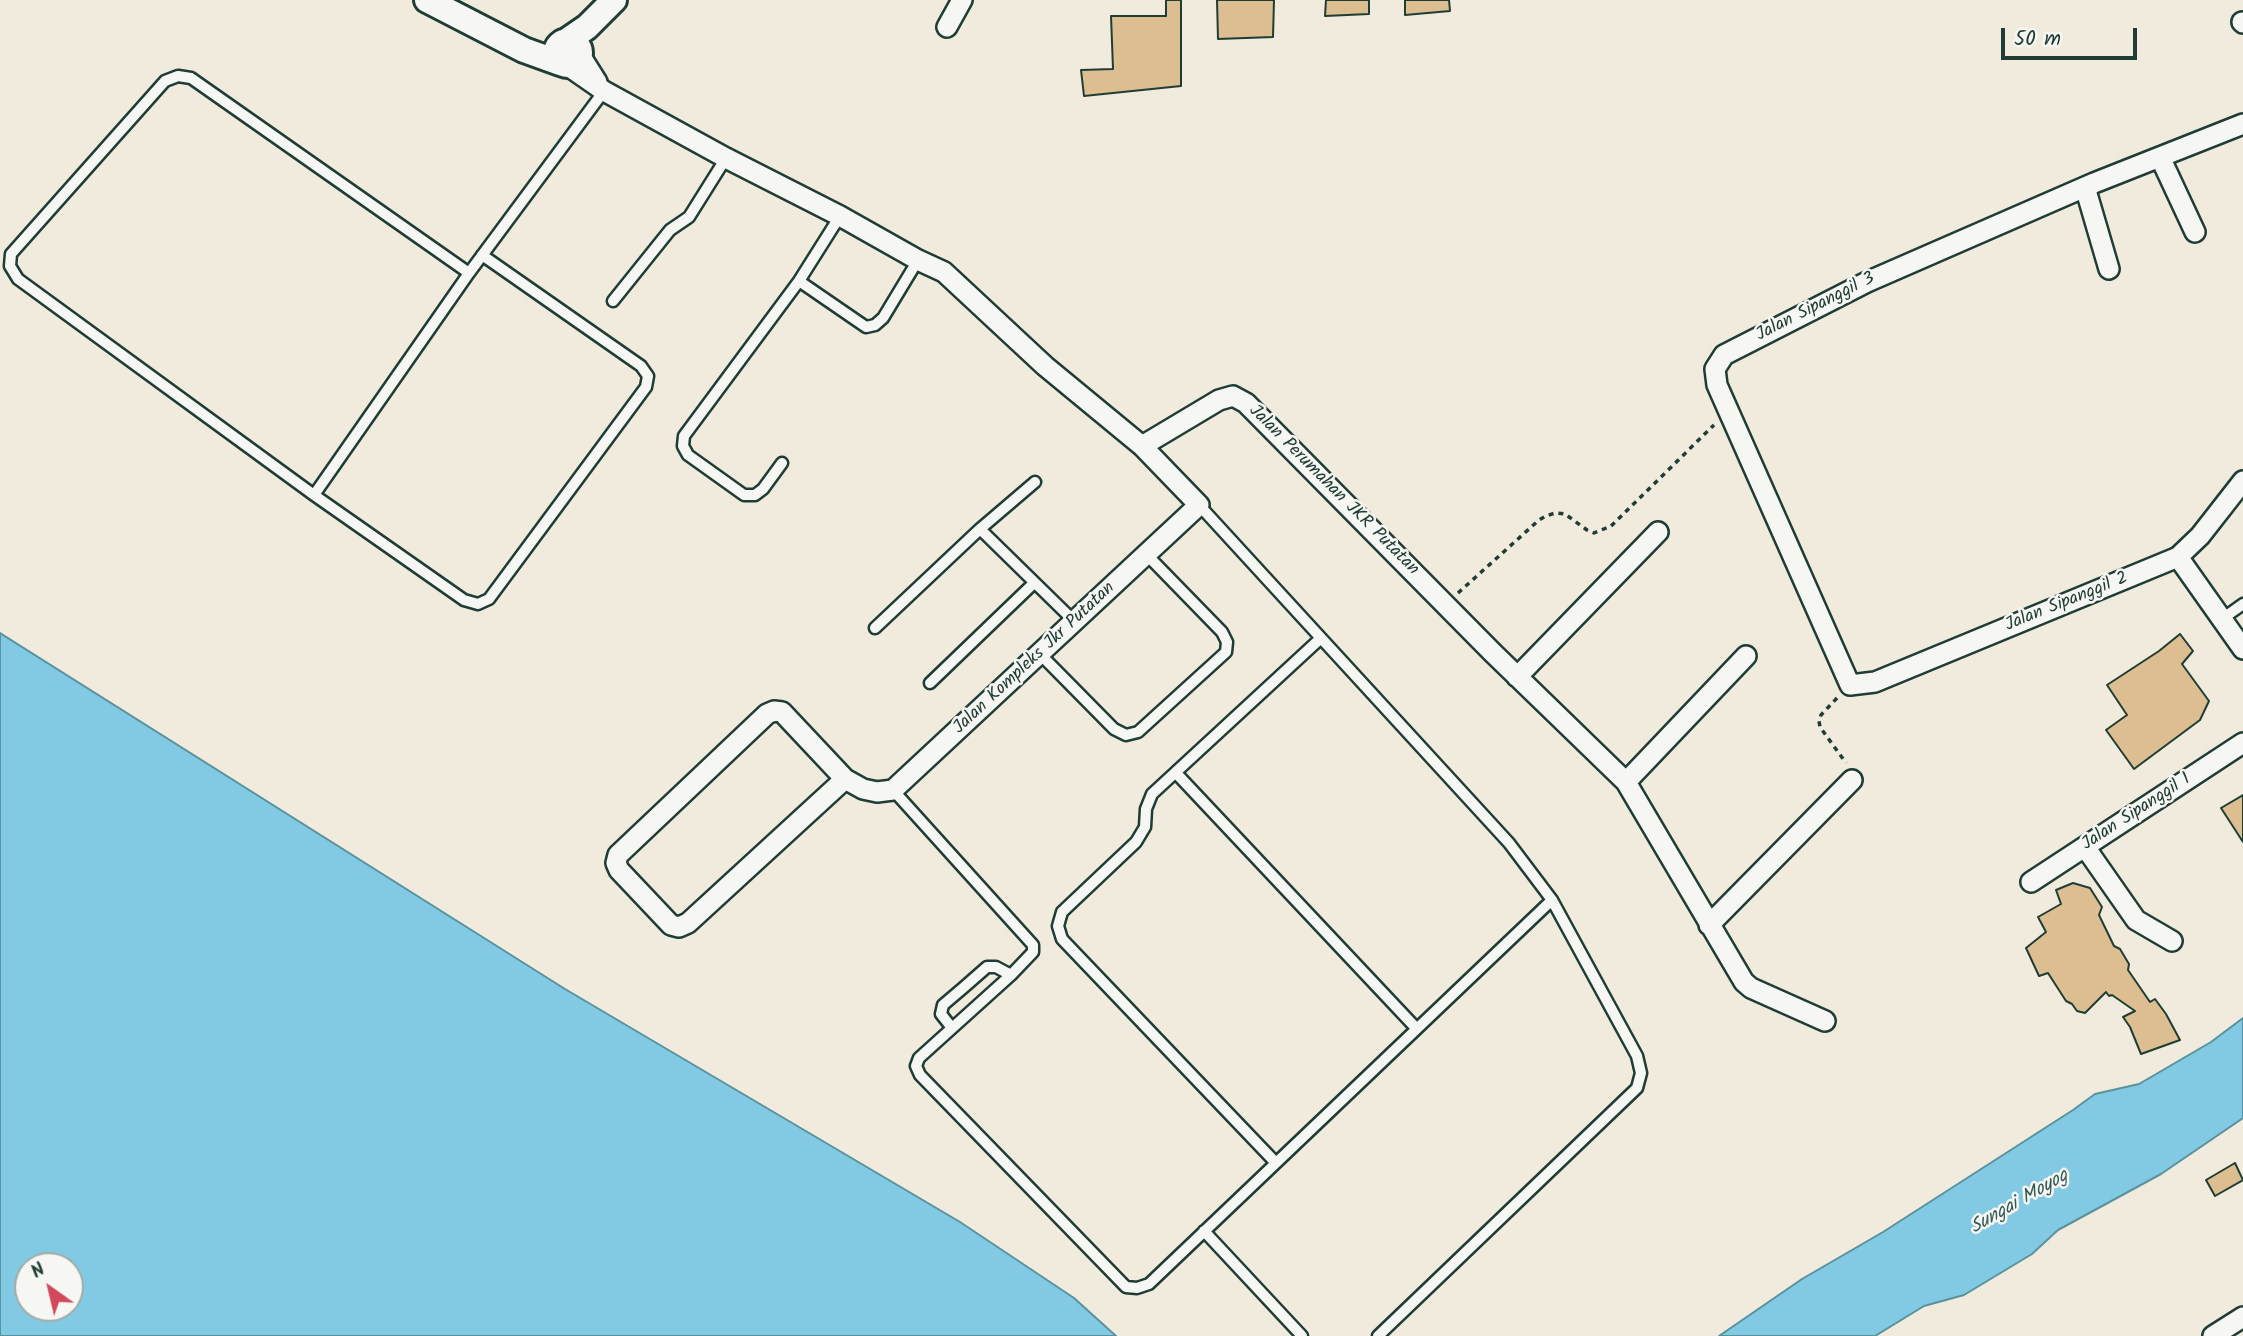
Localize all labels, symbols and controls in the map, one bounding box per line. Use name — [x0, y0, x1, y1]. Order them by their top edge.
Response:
scale bar — [2005, 14, 2142, 58]
text: 50 m — [2014, 23, 2061, 56]
street label: Jalan Sipanggil 3 — [1753, 269, 1879, 347]
street label: Jalan Perumahan JKR Putatan — [1243, 401, 1423, 581]
street label: Jalan Sipanggil 2 — [2002, 569, 2132, 637]
street label: Jalan Kompleks Jkr Putatan — [950, 578, 1120, 740]
street label: Jalan Sipanggil 1 — [2078, 770, 2196, 856]
water label: Sungai Moyog — [1967, 1166, 2073, 1240]
north arrow — [14, 1252, 84, 1322]
text: N — [25, 1255, 52, 1287]

